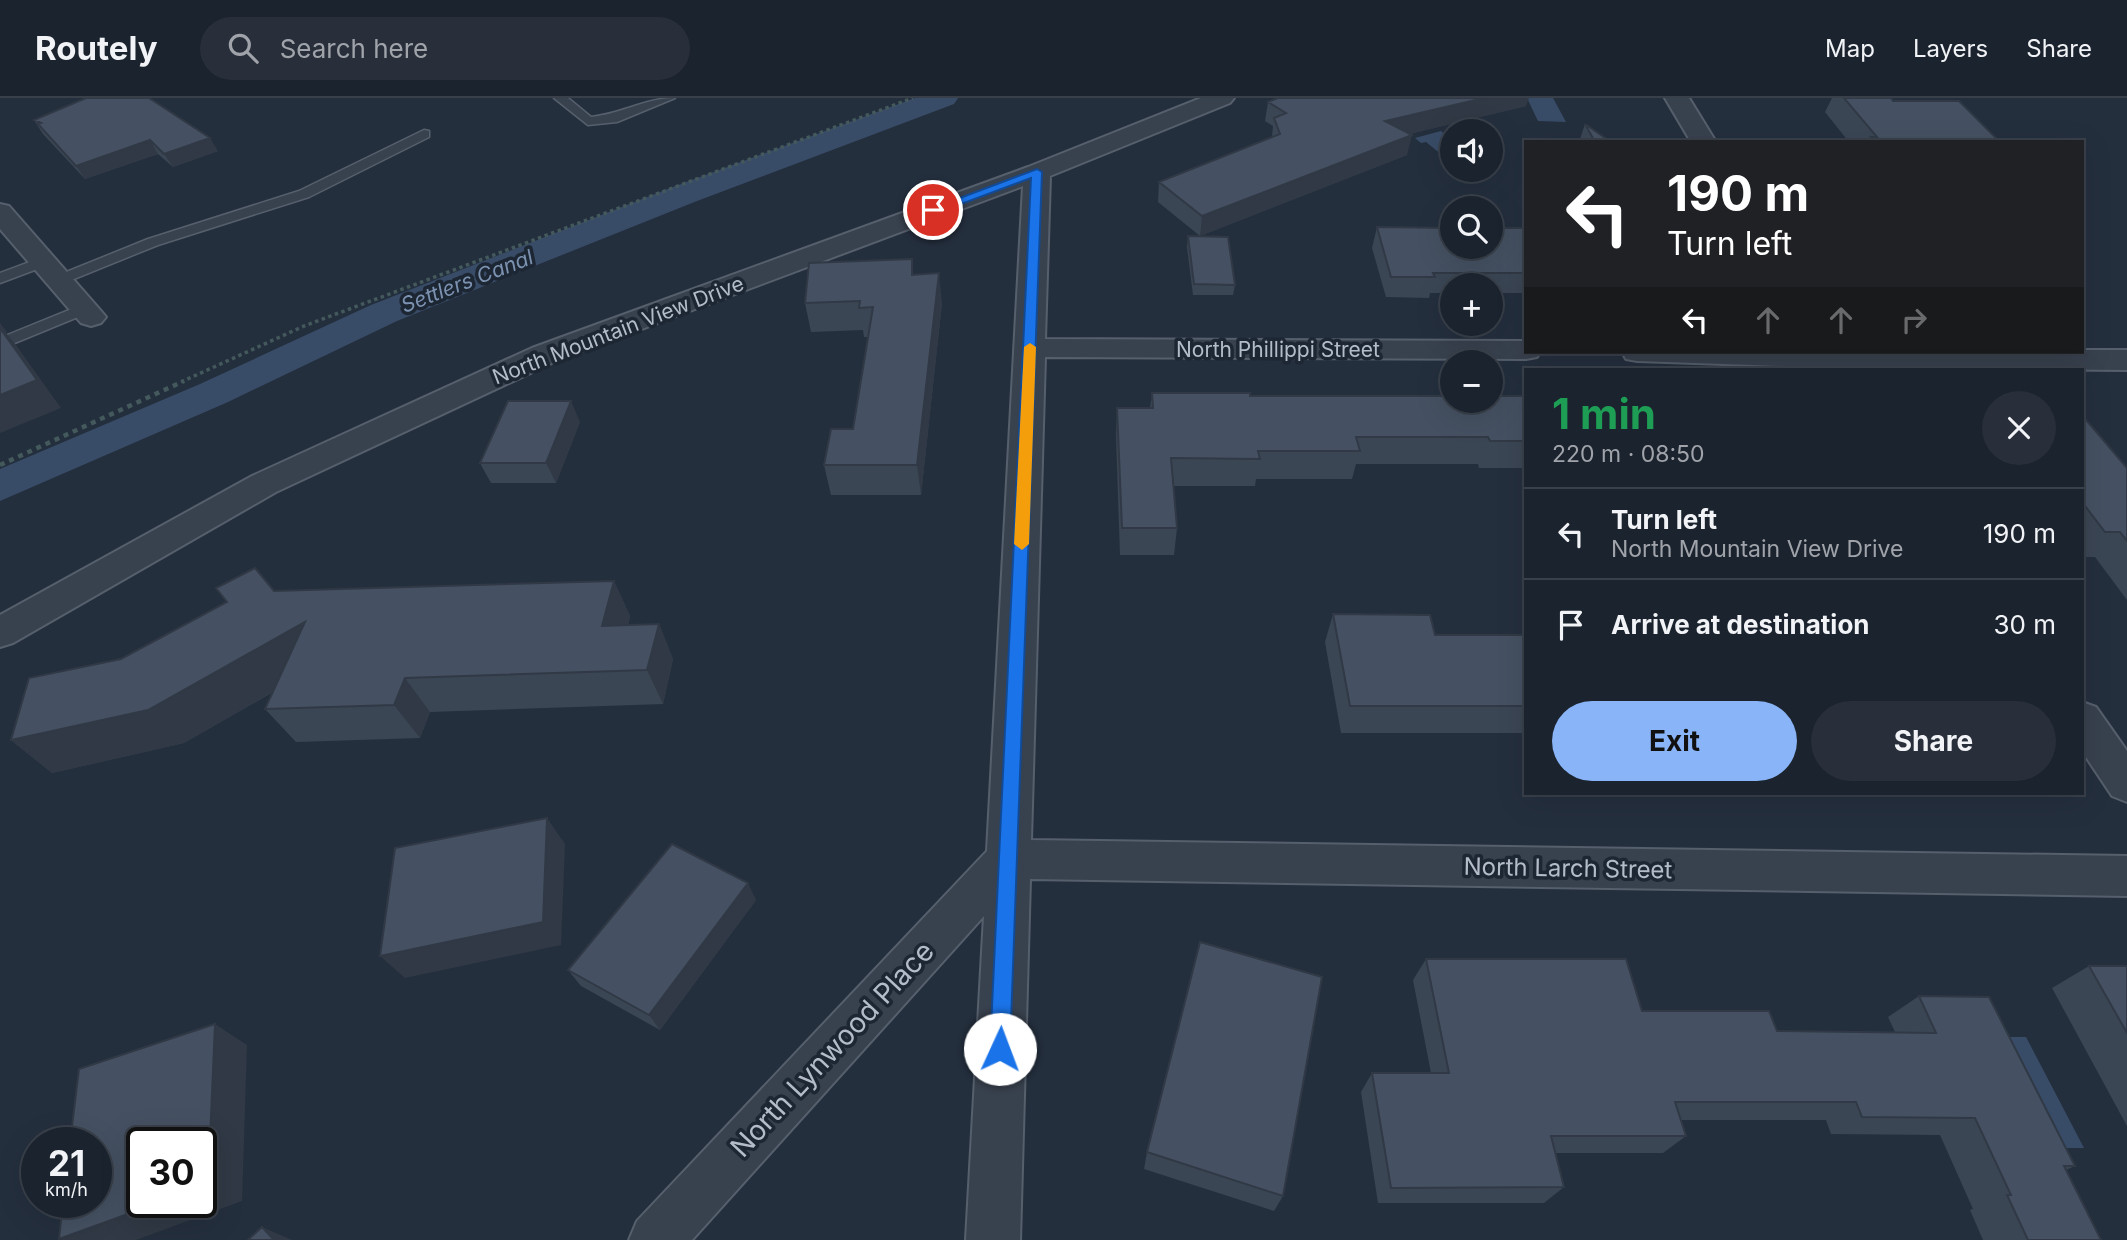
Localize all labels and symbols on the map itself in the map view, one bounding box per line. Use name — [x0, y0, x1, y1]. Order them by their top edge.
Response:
pin — [903, 180, 963, 240]
water label: Settlers Canal — [397, 244, 537, 318]
street label: North Mountain View Drive — [489, 270, 747, 390]
street label: North Phillippi Street — [1176, 337, 1380, 362]
street label: North Larch Street — [1463, 852, 1673, 884]
street label: North Lynwood Place — [723, 934, 941, 1164]
position arrow — [963, 1012, 1037, 1086]
speed limit sign: 30 — [126, 1127, 217, 1218]

